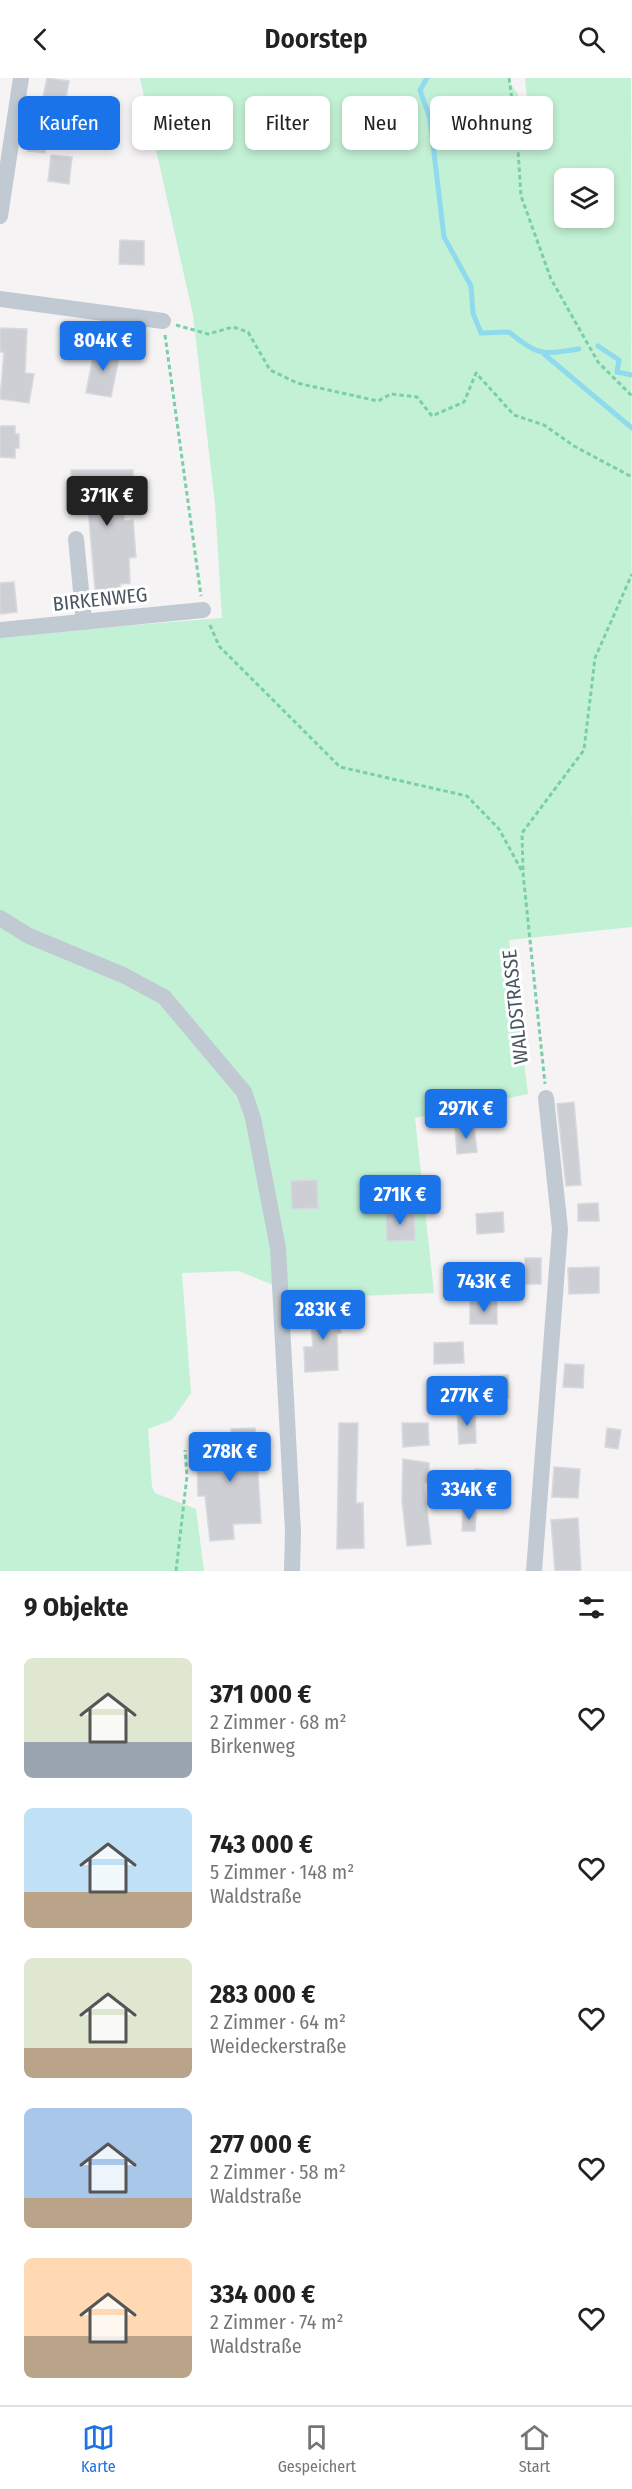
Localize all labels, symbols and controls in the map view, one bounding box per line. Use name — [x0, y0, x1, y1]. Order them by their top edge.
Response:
icon: back — [24, 23, 57, 56]
text: Doorstep — [264, 23, 368, 55]
icon: search — [575, 23, 608, 56]
chip: Kaufen — [18, 96, 120, 150]
chip: Mieten — [132, 96, 233, 150]
chip: Filter — [245, 96, 330, 150]
chip: Neu — [342, 96, 418, 150]
chip: Wohnung — [430, 96, 553, 150]
map controls — [554, 168, 614, 228]
button: layers — [554, 168, 614, 228]
pin: 804K € — [54, 321, 152, 372]
text: 804K € — [74, 328, 132, 352]
pin: 371K € — [58, 476, 156, 527]
text: 371K € — [81, 483, 133, 507]
street label: BIRKENWEG — [52, 582, 148, 616]
street label: WALDSTRASSE — [497, 948, 533, 1066]
pin: 297K € — [417, 1089, 515, 1140]
text: 297K € — [439, 1096, 493, 1120]
pin: 271K € — [351, 1175, 449, 1226]
text: 271K € — [374, 1182, 426, 1206]
pin: 743K € — [435, 1262, 533, 1313]
text: 743K € — [457, 1269, 511, 1293]
pin: 283K € — [274, 1290, 372, 1341]
text: 283K € — [295, 1297, 351, 1321]
pin: 277K € — [418, 1376, 516, 1427]
text: 277K € — [441, 1383, 493, 1407]
pin: 278K € — [181, 1432, 279, 1483]
text: 278K € — [203, 1439, 257, 1463]
pin: 334K € — [420, 1470, 518, 1521]
text: 334K € — [441, 1477, 497, 1501]
icon: filters — [575, 1591, 608, 1624]
text: 9 Objekte — [24, 1592, 128, 1623]
text: 371 000 € — [210, 1679, 311, 1710]
icon: home — [72, 1682, 144, 1754]
icon: heart — [575, 1702, 608, 1735]
text: 2 Zimmer · 68 m² — [210, 1710, 346, 1734]
text: Birkenweg — [210, 1734, 295, 1758]
text: 743 000 € — [210, 1829, 313, 1860]
icon: home — [72, 1832, 144, 1904]
icon: heart — [575, 1852, 608, 1885]
text: 5 Zimmer · 148 m² — [210, 1860, 354, 1884]
text: Waldstraße — [210, 1884, 302, 1908]
text: 283 000 € — [210, 1979, 315, 2010]
icon: home — [72, 1982, 144, 2054]
icon: heart — [575, 2002, 608, 2035]
text: 2 Zimmer · 64 m² — [210, 2010, 346, 2034]
text: Weideckerstraße — [210, 2034, 346, 2058]
text: 277 000 € — [210, 2129, 312, 2160]
icon: home — [72, 2132, 144, 2204]
icon: heart — [575, 2152, 608, 2185]
text: 2 Zimmer · 58 m² — [210, 2160, 346, 2184]
text: Waldstraße — [210, 2184, 302, 2208]
text: 334 000 € — [210, 2279, 315, 2310]
icon: home — [72, 2282, 144, 2354]
icon: heart — [575, 2302, 608, 2335]
text: 2 Zimmer · 74 m² — [210, 2310, 344, 2334]
text: Waldstraße — [210, 2334, 302, 2358]
tab: Karte — [81, 2421, 116, 2476]
tab: Gespeichert — [278, 2421, 356, 2476]
tab: Start — [518, 2421, 551, 2476]

